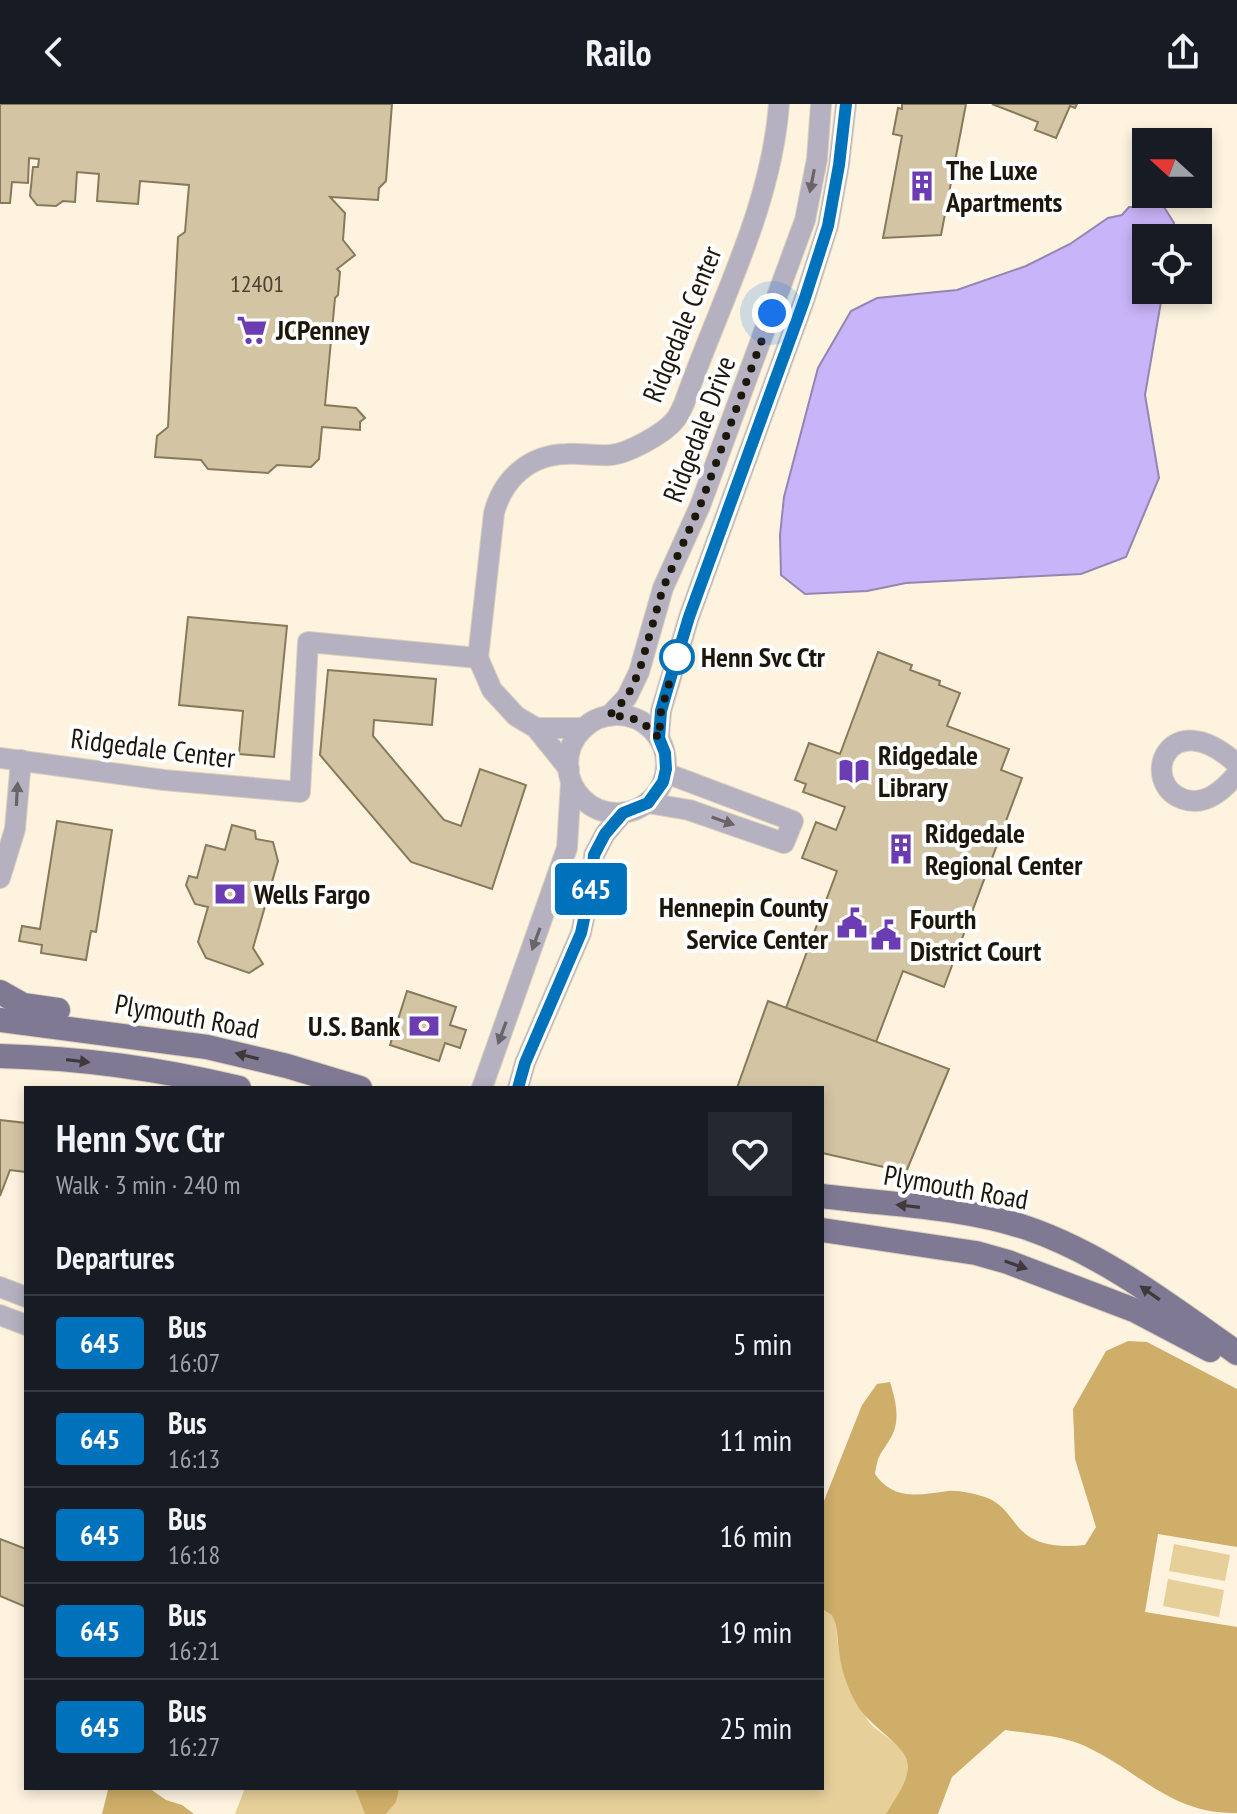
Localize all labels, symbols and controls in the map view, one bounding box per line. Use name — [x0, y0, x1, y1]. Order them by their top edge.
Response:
text: Railo — [586, 29, 651, 76]
icon: back — [32, 30, 76, 74]
icon: share — [1161, 30, 1205, 74]
north arrow — [1132, 128, 1212, 208]
map controls — [1132, 128, 1212, 304]
place label: The Luxe Apartments — [945, 151, 1062, 220]
one-way arrow — [805, 169, 818, 194]
building icon: The Luxe Apartments — [905, 169, 939, 203]
button: locate — [1132, 224, 1212, 304]
street label: Ridgedale Center — [633, 240, 730, 407]
house number: 12401 — [230, 268, 284, 299]
your location — [752, 293, 792, 333]
place label: JCPenney — [275, 311, 370, 348]
supermarket icon: JCPenney — [235, 313, 269, 347]
street label: Ridgedale Drive — [654, 351, 743, 507]
place label: Henn Svc Ctr — [701, 638, 826, 675]
marker: Henn Svc Ctr — [660, 640, 694, 674]
street label: Ridgedale Center — [69, 719, 238, 776]
place label: Ridgedale Library — [878, 736, 978, 805]
library icon: Ridgedale Library — [837, 754, 871, 788]
one-way arrow — [11, 781, 24, 806]
place label: Ridgedale Regional Center — [925, 814, 1083, 883]
one-way arrow — [712, 816, 736, 828]
building icon: Ridgedale Regional Center — [884, 832, 918, 866]
line badge: 645 — [545, 863, 637, 915]
text: 645 — [571, 870, 611, 907]
place label: Wells Fargo — [253, 875, 370, 912]
bank icon: Wells Fargo — [213, 877, 247, 911]
place label: Hennepin County Service Center — [659, 888, 829, 957]
place label: Fourth District Court — [910, 900, 1041, 969]
public building icon: Hennepin County Service Center — [835, 906, 869, 940]
public building icon: Fourth District Court — [869, 918, 903, 952]
one-way arrow — [529, 927, 542, 951]
street label: Plymouth Road — [112, 985, 262, 1046]
place label: U.S. Bank — [308, 1007, 400, 1044]
bank icon: U.S. Bank — [407, 1009, 441, 1043]
one-way arrow — [495, 1021, 508, 1045]
one-way arrow — [235, 1049, 260, 1061]
one-way arrow — [66, 1055, 91, 1068]
button: heart — [708, 1112, 792, 1196]
text: Henn Svc Ctr — [56, 1113, 224, 1162]
street label: Plymouth Road — [881, 1156, 1031, 1217]
text: Walk · 3 min · 240 m — [56, 1168, 240, 1201]
one-way arrow — [896, 1199, 921, 1212]
text: Departures — [56, 1238, 174, 1277]
one-way arrow — [1004, 1259, 1028, 1271]
one-way arrow — [1139, 1286, 1160, 1301]
text: Bus — [168, 1307, 207, 1346]
text: 645 — [80, 1324, 120, 1361]
text: 5 min — [733, 1324, 792, 1363]
text: 16:07 — [168, 1346, 220, 1379]
text: Bus — [168, 1403, 207, 1442]
text: 645 — [80, 1420, 120, 1457]
text: 11 min — [719, 1420, 792, 1459]
text: 16:13 — [168, 1442, 220, 1475]
text: Bus — [168, 1499, 207, 1538]
text: 645 — [80, 1516, 120, 1553]
text: 16 min — [719, 1516, 792, 1555]
text: 16:18 — [168, 1538, 220, 1571]
text: Bus — [168, 1595, 207, 1634]
text: 645 — [80, 1612, 120, 1649]
text: 19 min — [719, 1612, 792, 1651]
text: 16:21 — [168, 1634, 220, 1667]
text: Bus — [168, 1691, 207, 1730]
text: 645 — [80, 1708, 120, 1745]
text: 25 min — [719, 1708, 792, 1747]
text: 16:27 — [168, 1730, 220, 1763]

